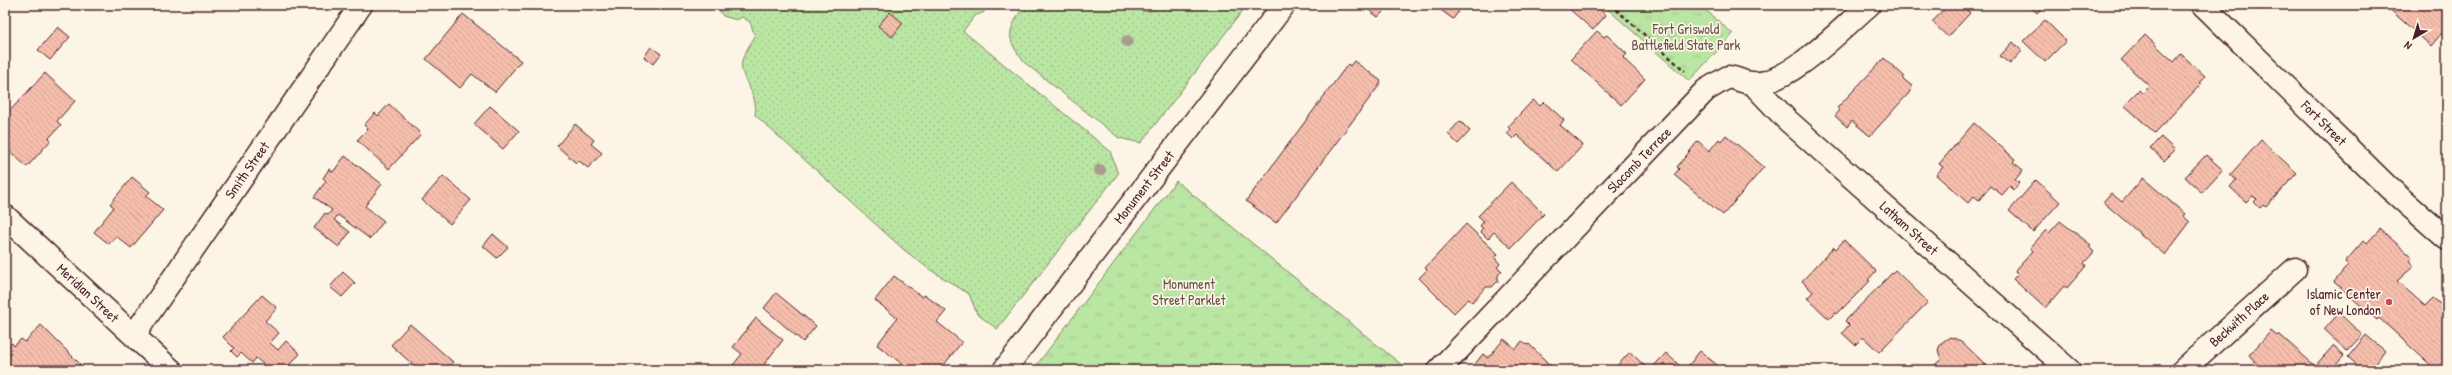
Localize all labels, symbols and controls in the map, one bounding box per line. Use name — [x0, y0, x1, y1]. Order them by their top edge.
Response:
north arrow — [2394, 18, 2434, 58]
park label: Fort Griswold Battlefield State Park — [1632, 19, 1741, 54]
text: N — [2401, 38, 2414, 53]
street label: Fort Street — [2297, 95, 2351, 150]
street label: Slocomb Terrace — [1602, 122, 1675, 197]
street label: Smith Street — [220, 137, 273, 202]
street label: Monument Street — [1109, 146, 1178, 227]
street label: Latham Street — [1876, 196, 1943, 259]
street label: Meridian Street — [53, 259, 124, 327]
park label: Monument Street Parklet — [1152, 274, 1226, 309]
place label: Islamic Center of New London — [2306, 284, 2382, 319]
street label: Beckwith Place — [2205, 286, 2273, 351]
marker: Islamic Center of New London — [2384, 297, 2394, 307]

